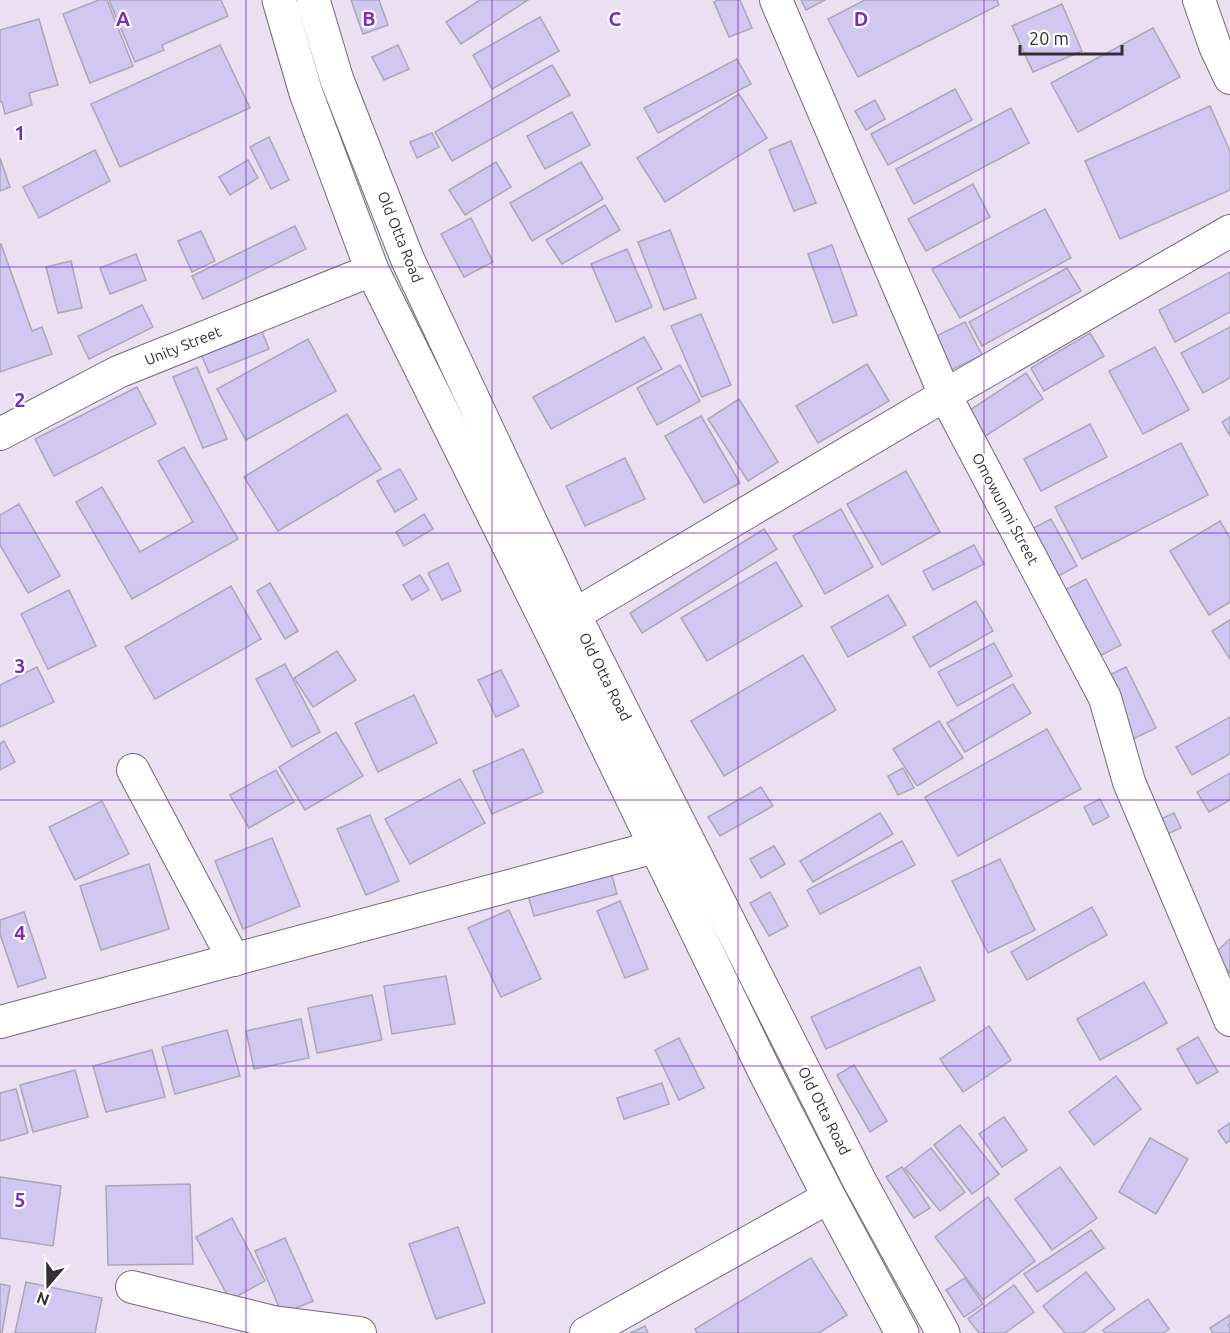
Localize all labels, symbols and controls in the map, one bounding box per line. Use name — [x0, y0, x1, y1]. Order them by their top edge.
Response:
text: A — [116, 7, 130, 30]
text: B — [362, 7, 376, 30]
text: C — [609, 7, 622, 30]
text: D — [854, 7, 868, 30]
scale bar — [1020, 18, 1122, 56]
text: 20 m — [1029, 28, 1069, 48]
text: 1 — [14, 121, 26, 144]
street label: Old Otta Road — [374, 189, 426, 285]
street label: Unity Street — [142, 322, 224, 369]
text: 2 — [14, 388, 26, 411]
street label: Omowunmi Street — [969, 450, 1042, 568]
street label: Old Otta Road — [576, 630, 635, 724]
text: 3 — [14, 654, 26, 677]
text: 4 — [14, 921, 26, 944]
street label: Old Otta Road — [795, 1064, 854, 1158]
text: 5 — [14, 1188, 26, 1211]
north arrow — [18, 1255, 78, 1315]
text: N — [34, 1289, 52, 1310]

